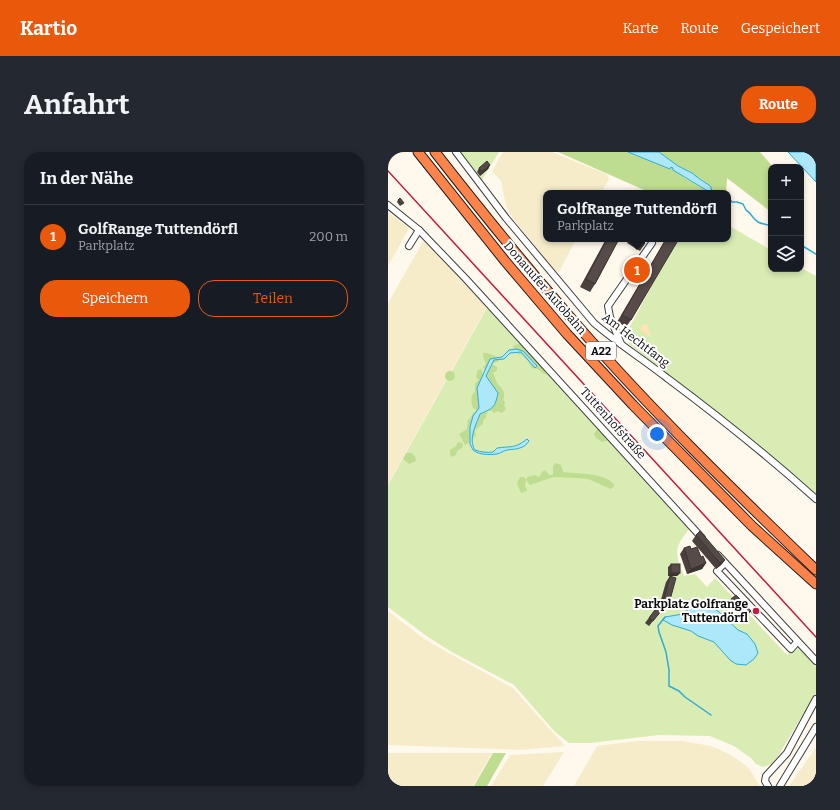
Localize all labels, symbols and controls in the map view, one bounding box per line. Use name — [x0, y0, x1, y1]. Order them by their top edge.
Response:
text: Kartio — [20, 17, 77, 40]
text: Karte — [623, 20, 658, 37]
text: Route — [680, 20, 719, 37]
text: Gespeichert — [741, 20, 820, 37]
button: Route — [741, 86, 816, 123]
text: Anfahrt — [24, 88, 130, 121]
map controls — [768, 164, 804, 272]
button: + — [768, 164, 804, 200]
text: In der Nähe — [40, 168, 133, 189]
popup — [543, 190, 731, 242]
text: GolfRange Tuttendörfl — [557, 200, 717, 218]
button: − — [768, 200, 804, 236]
text: Parkplatz — [557, 218, 614, 233]
text: GolfRange Tuttendörfl — [78, 220, 238, 238]
text: 1 — [50, 229, 56, 244]
text: 200 m — [309, 229, 348, 244]
button: layers — [768, 236, 804, 272]
text: Parkplatz — [78, 238, 135, 253]
street label: Donauufer Autobahn — [501, 239, 589, 337]
pin: 1 — [624, 255, 650, 285]
button: Speichern — [40, 280, 190, 317]
button: Teilen — [198, 280, 348, 317]
street label: Am Hechtfang — [600, 310, 673, 370]
road number: A22 — [586, 342, 616, 360]
street label: Tuttenhofstraße — [577, 384, 649, 462]
your location — [647, 424, 667, 444]
place label: Parkplatz Golfrange Tuttendörfl — [634, 597, 748, 625]
marker: Parkplatz Golfrange Tuttendörfl — [751, 606, 761, 616]

